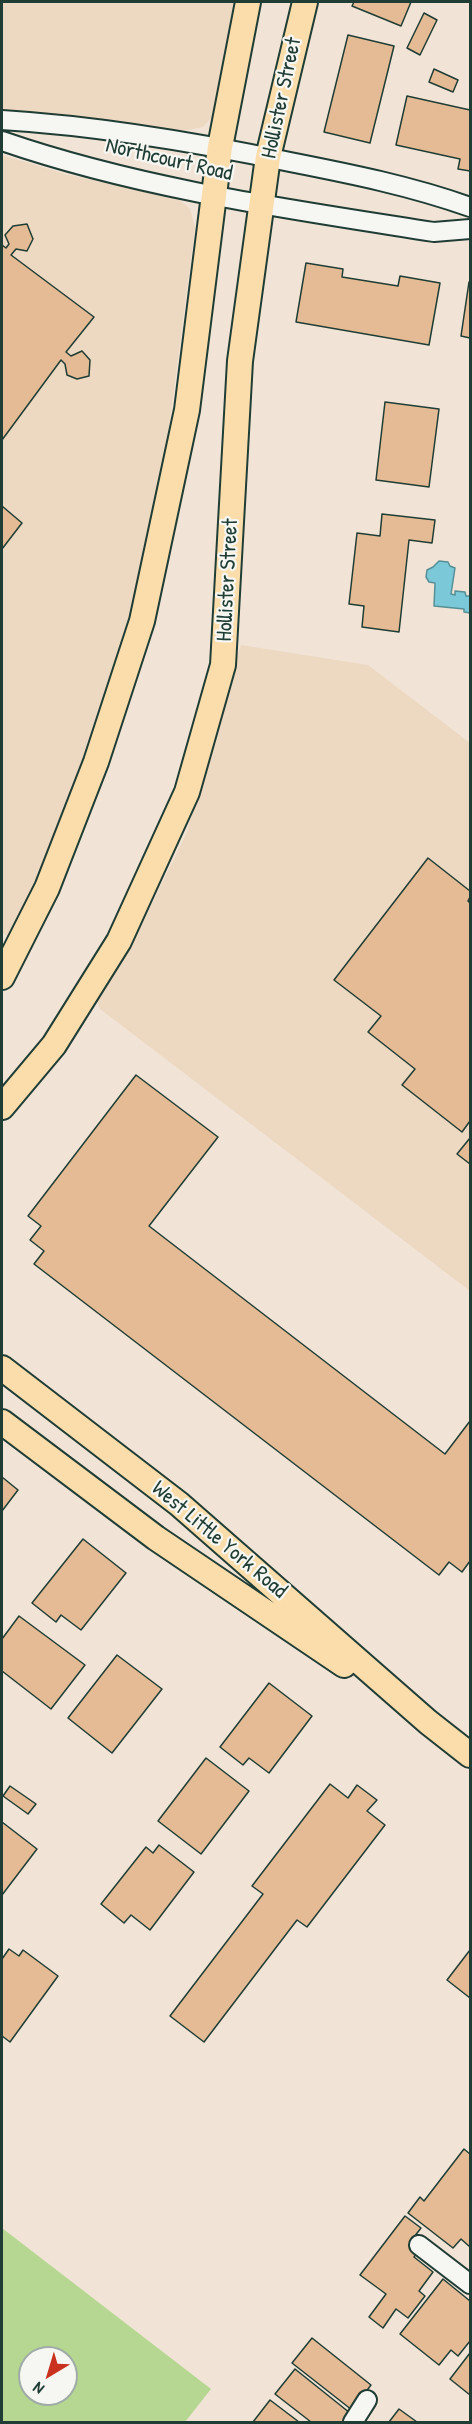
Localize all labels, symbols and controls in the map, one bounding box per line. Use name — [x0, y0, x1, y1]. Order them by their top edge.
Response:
street label: Hollister Street — [256, 35, 308, 161]
street label: Northcourt Road — [103, 133, 235, 187]
street label: Hollister Street — [212, 518, 244, 642]
street label: West Little York Road — [146, 1476, 292, 1604]
north arrow — [18, 2346, 78, 2406]
text: N — [28, 2377, 48, 2400]

